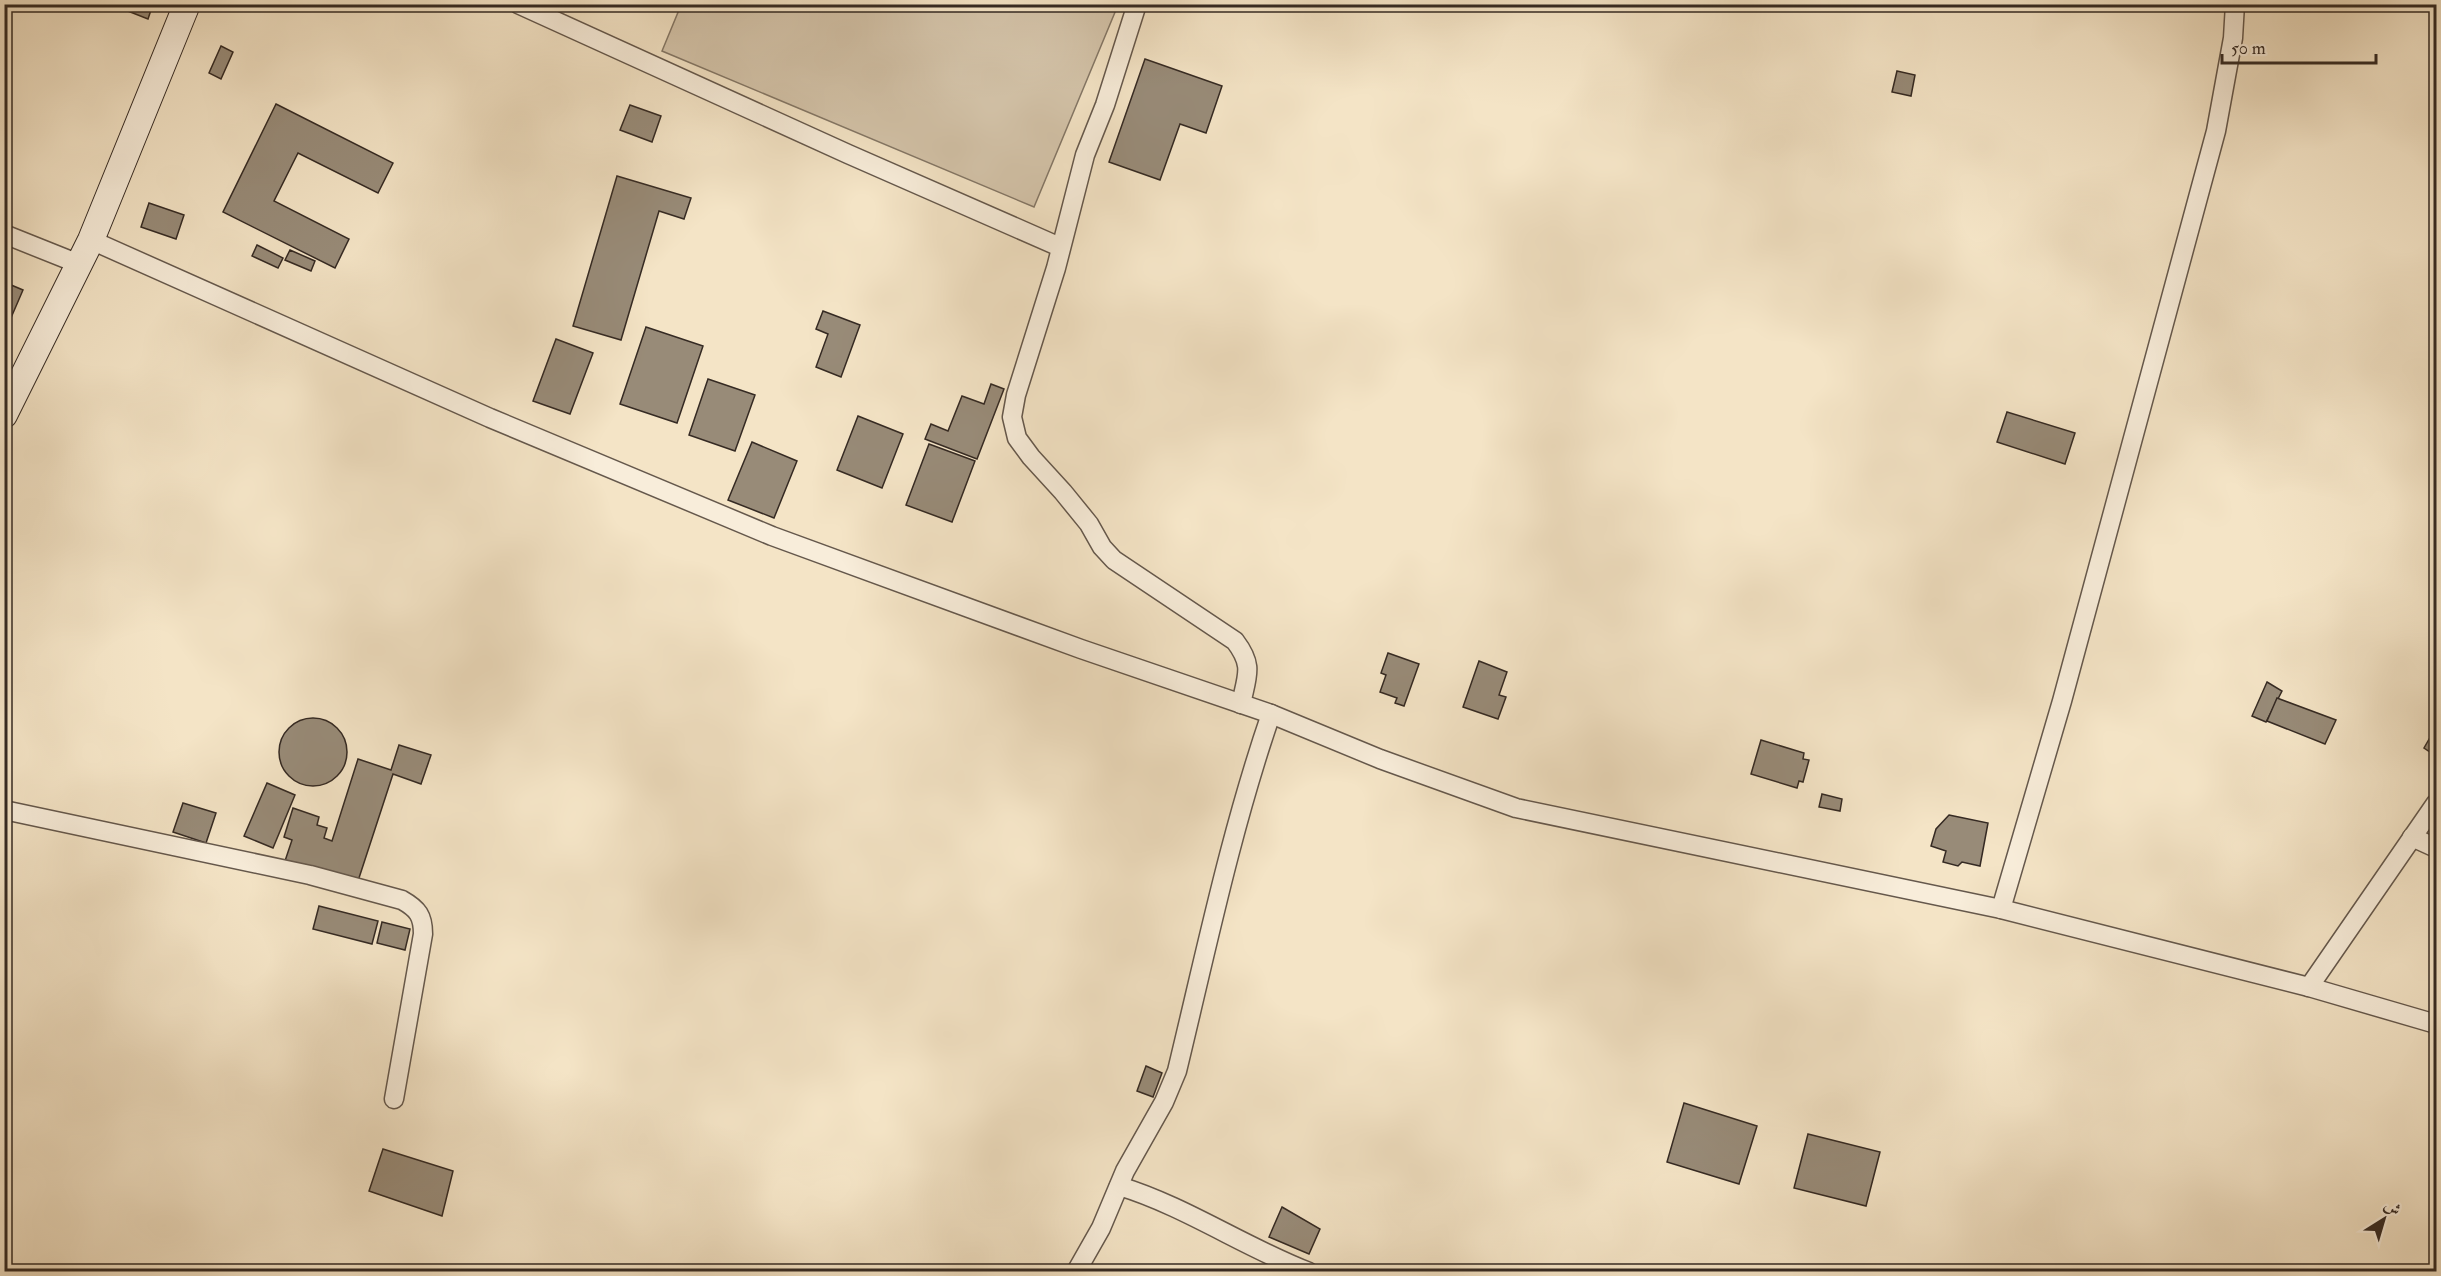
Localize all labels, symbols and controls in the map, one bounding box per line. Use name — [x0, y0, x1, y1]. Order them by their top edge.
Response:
scale bar — [2222, 27, 2376, 65]
text: 50 m — [2231, 37, 2266, 60]
north arrow — [2354, 1189, 2414, 1249]
text: ش — [2380, 1195, 2405, 1221]

